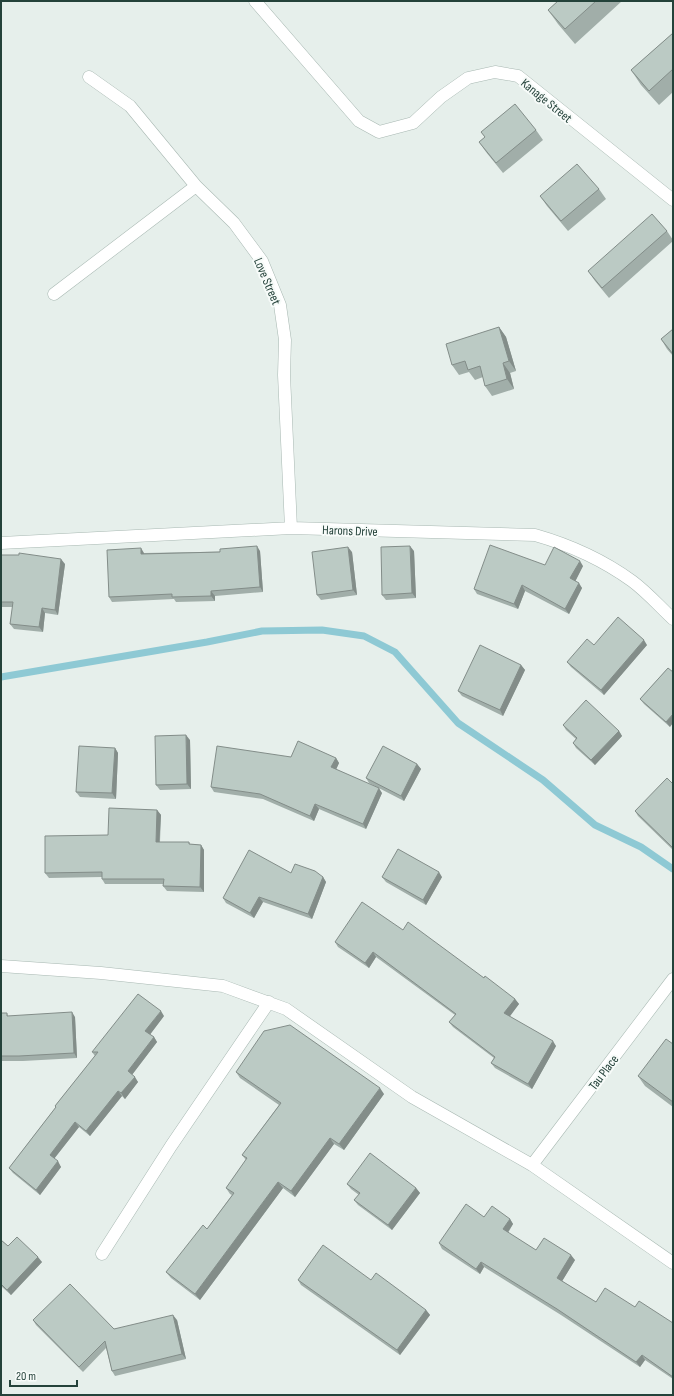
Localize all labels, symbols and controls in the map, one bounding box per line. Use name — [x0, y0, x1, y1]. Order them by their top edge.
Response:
street label: Kanage Street — [518, 75, 575, 126]
street label: Love Street — [250, 255, 284, 307]
street label: Harons Drive — [322, 522, 378, 540]
street label: Tau Place — [585, 1052, 622, 1093]
scale bar — [10, 1362, 77, 1388]
text: 20 m — [16, 1369, 36, 1384]

